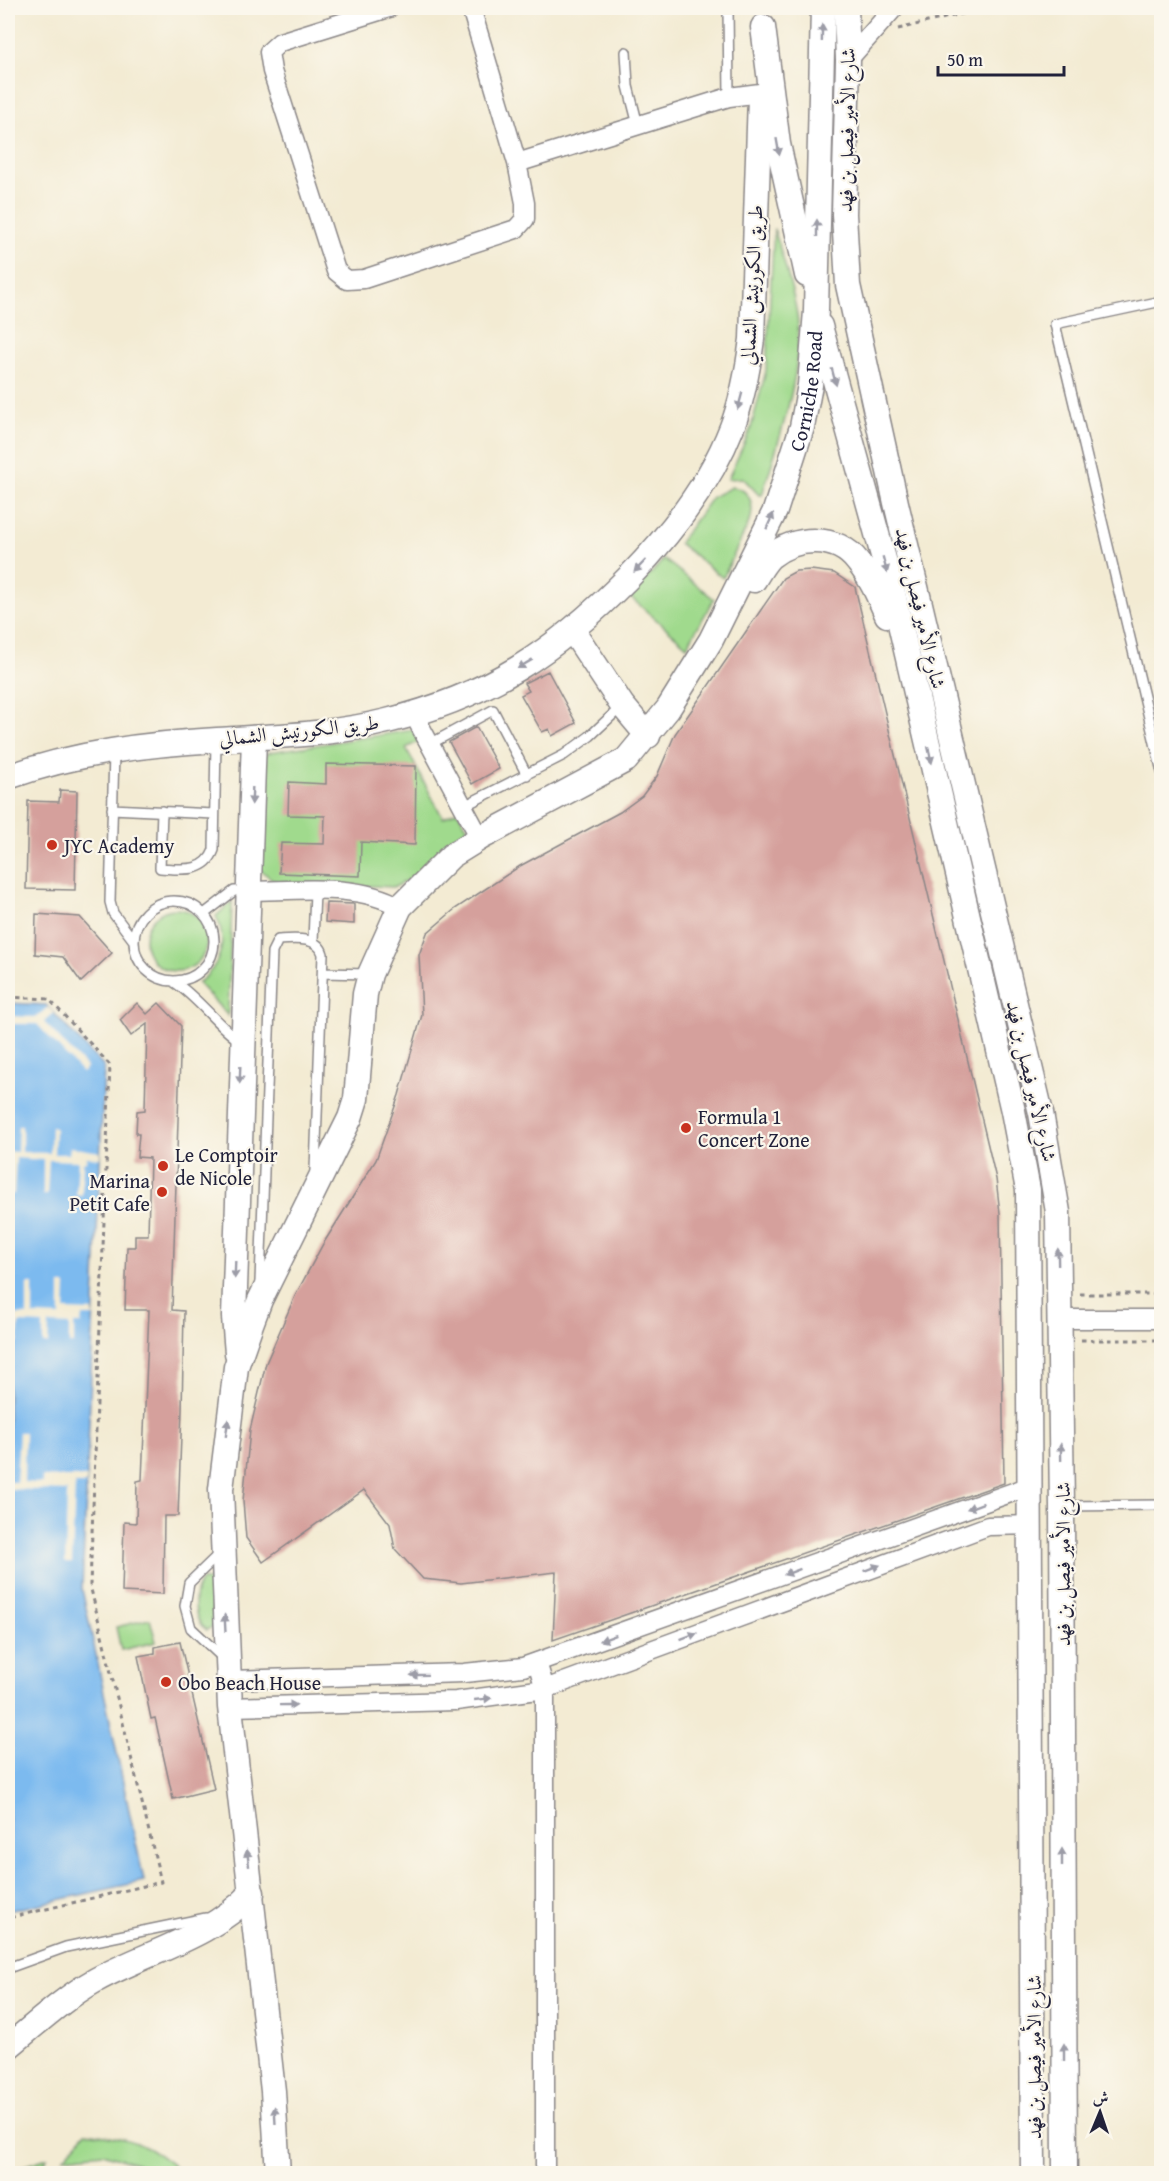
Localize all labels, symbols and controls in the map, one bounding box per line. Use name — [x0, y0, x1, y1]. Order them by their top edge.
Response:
one-way arrow — [817, 23, 827, 42]
scale bar — [938, 39, 1064, 77]
text: 50 m — [947, 46, 983, 73]
street label: شارع الأمير فيصل بن فهد — [830, 48, 866, 213]
one-way arrow — [774, 138, 783, 157]
street label: طريق الكورنيش الشمالي — [732, 204, 772, 366]
one-way arrow — [812, 218, 822, 237]
street label: Corniche Road — [781, 329, 829, 455]
one-way arrow — [830, 368, 839, 386]
one-way arrow — [735, 392, 744, 410]
one-way arrow — [766, 513, 775, 530]
street label: شارع الأمير فيصل بن فهد — [884, 525, 954, 692]
one-way arrow — [881, 556, 891, 575]
one-way arrow — [633, 558, 647, 573]
one-way arrow — [517, 659, 533, 670]
street label: طريق الكورنيش الشمالي — [217, 707, 381, 755]
one-way arrow — [926, 746, 936, 764]
one-way arrow — [247, 787, 256, 806]
place label: JYC Academy — [61, 831, 174, 860]
marker: JYC Academy — [45, 838, 59, 852]
street label: شارع الأمير فيصل بن فهد — [995, 998, 1065, 1165]
one-way arrow — [236, 1066, 245, 1085]
place label: Formula 1 Concert Zone — [698, 1102, 810, 1154]
marker: Formula 1 Concert Zone — [679, 1121, 693, 1135]
place label: Le Comptoir de Nicole — [175, 1140, 278, 1192]
marker: Le Comptoir de Nicole — [156, 1159, 170, 1173]
place label: Marina Petit Cafe — [70, 1166, 151, 1218]
marker: Marina Petit Cafe — [155, 1185, 169, 1199]
one-way arrow — [1053, 1248, 1063, 1267]
one-way arrow — [230, 1261, 240, 1280]
one-way arrow — [222, 1418, 232, 1437]
one-way arrow — [1056, 1443, 1066, 1462]
street label: شارع الأمير فيصل بن فهد — [1048, 1482, 1081, 1646]
one-way arrow — [966, 1501, 984, 1511]
one-way arrow — [863, 1563, 881, 1573]
one-way arrow — [783, 1567, 801, 1577]
one-way arrow — [221, 1613, 230, 1632]
one-way arrow — [680, 1630, 698, 1640]
one-way arrow — [599, 1633, 617, 1643]
place label: Obo Beach House — [178, 1668, 321, 1697]
one-way arrow — [409, 1670, 428, 1679]
marker: Obo Beach House — [159, 1675, 173, 1689]
one-way arrow — [474, 1694, 493, 1703]
one-way arrow — [279, 1700, 298, 1710]
one-way arrow — [1058, 1848, 1067, 1867]
one-way arrow — [244, 1849, 253, 1868]
street label: شارع الأمير فيصل بن فهد — [1019, 1975, 1052, 2139]
one-way arrow — [1059, 2043, 1069, 2062]
north arrow — [1070, 2082, 1130, 2142]
text: ش — [1092, 2085, 1109, 2109]
one-way arrow — [270, 2106, 279, 2125]

